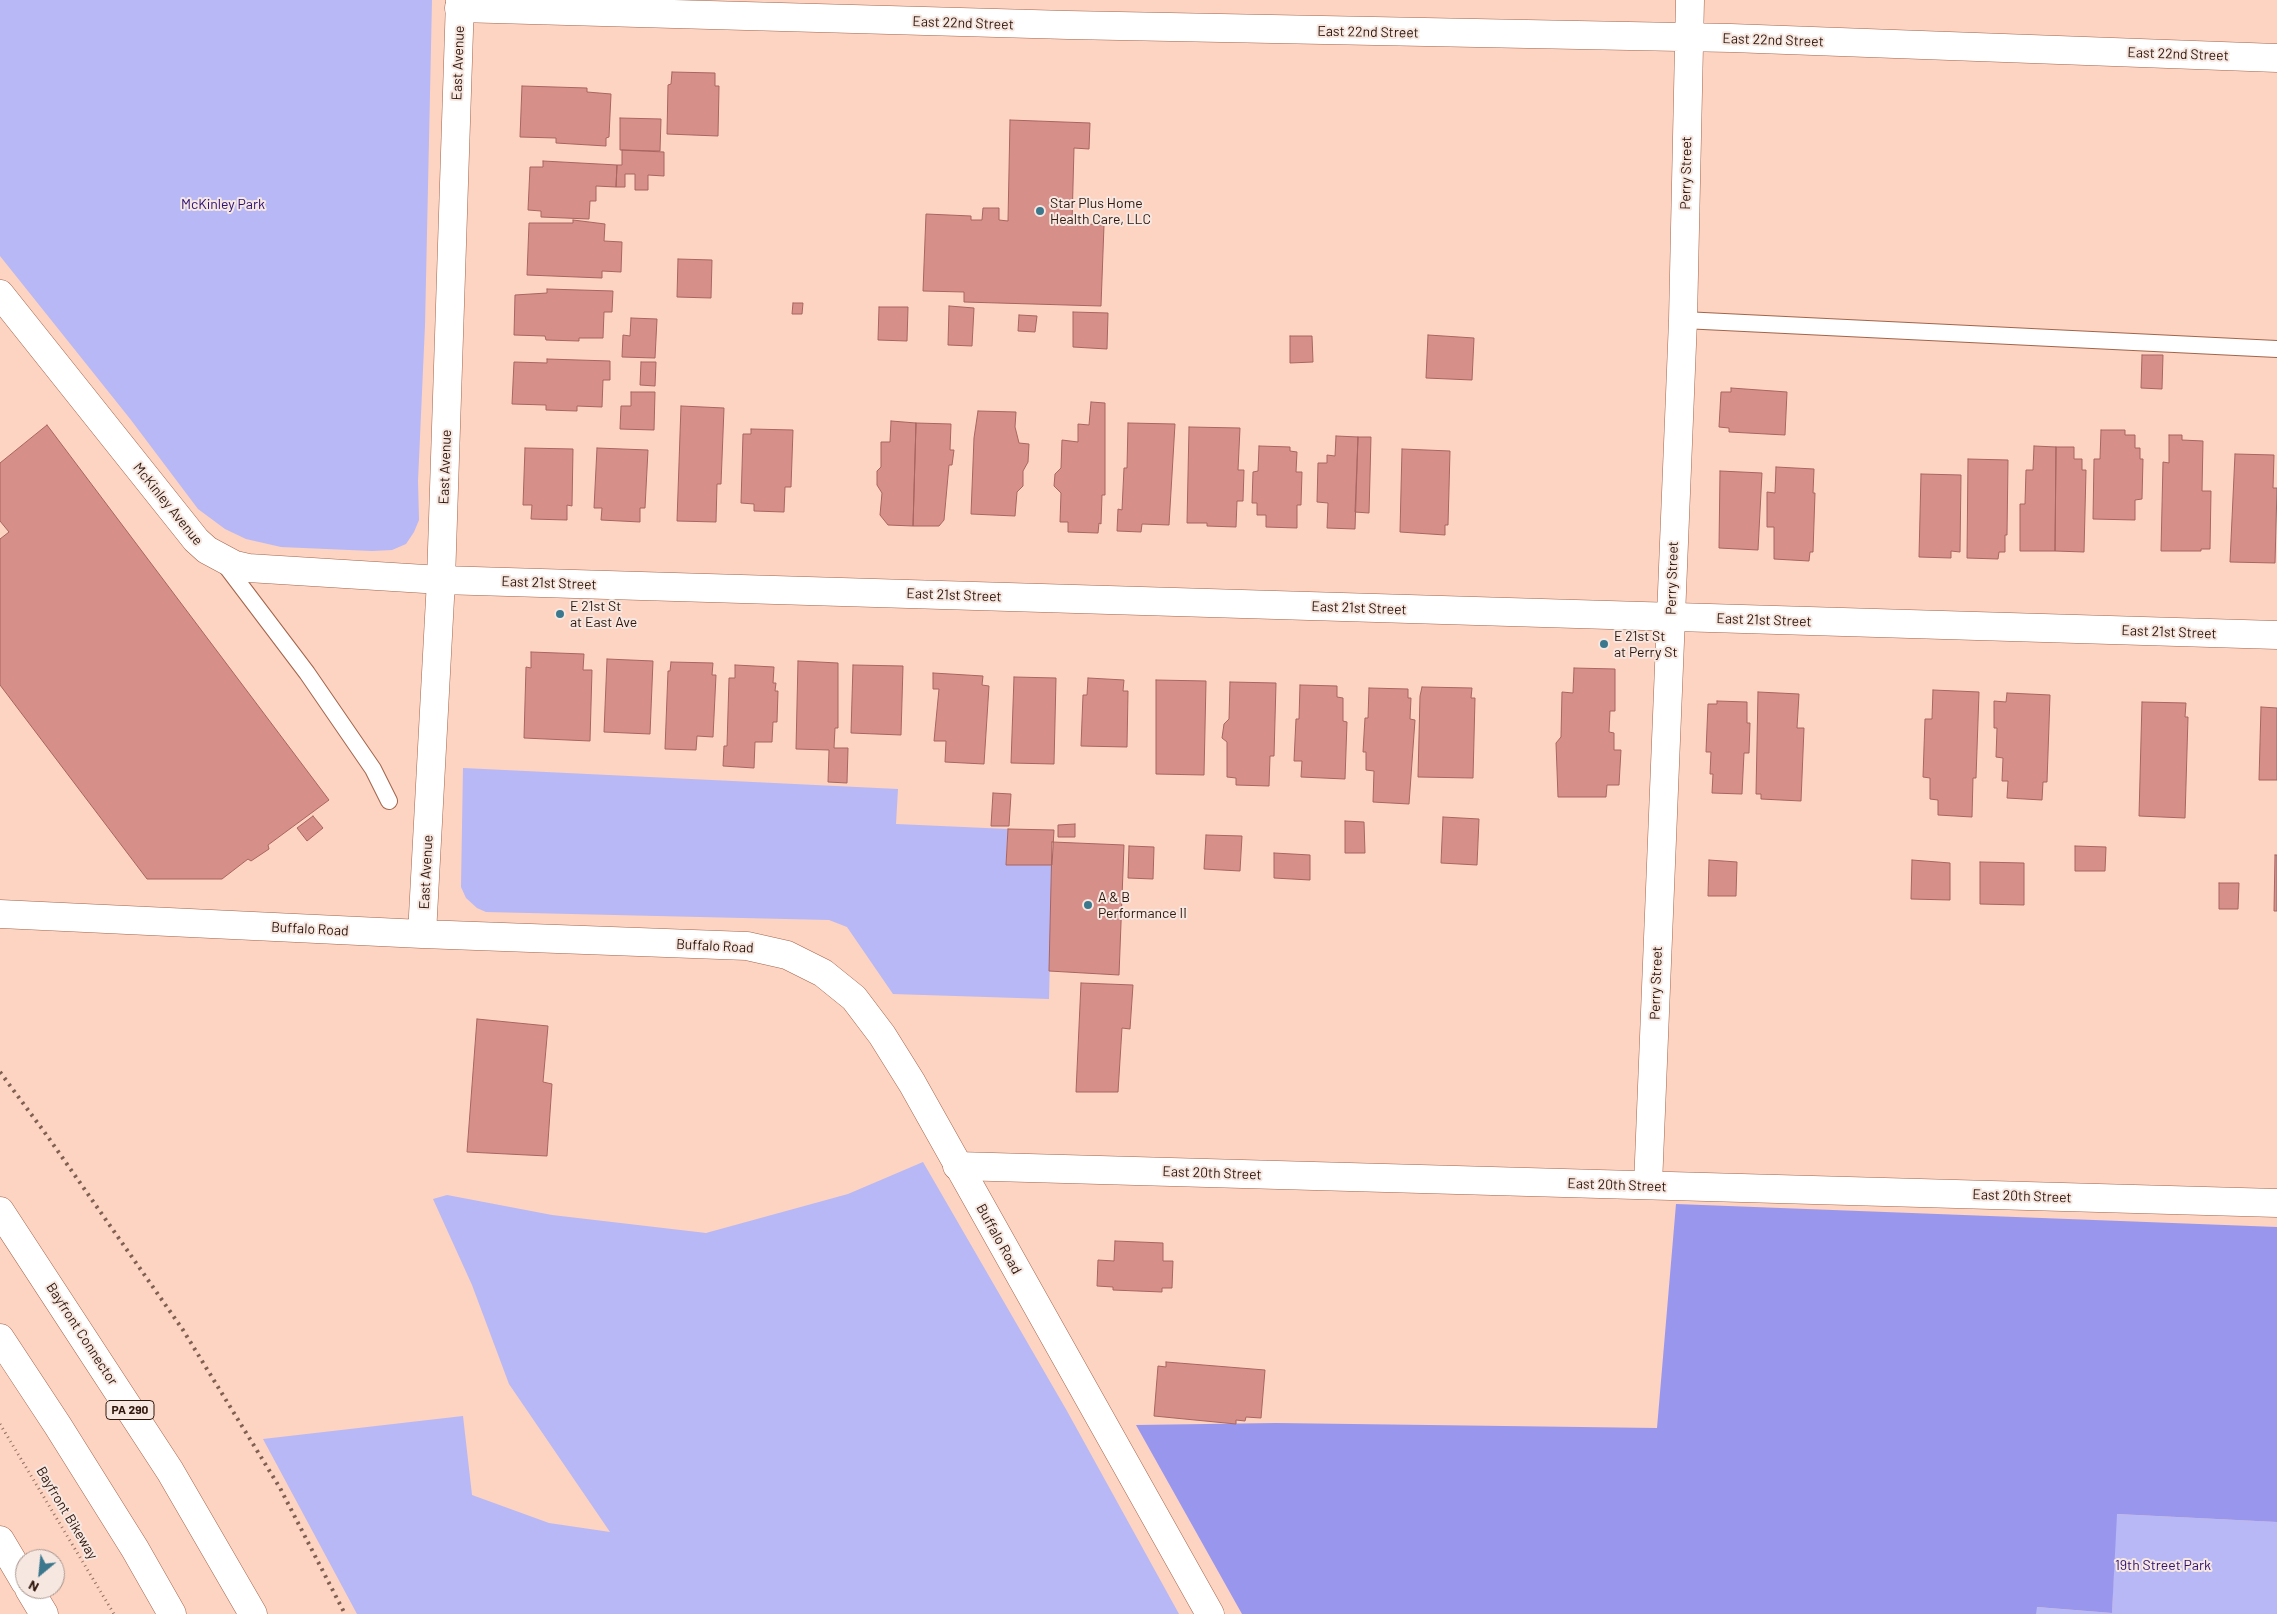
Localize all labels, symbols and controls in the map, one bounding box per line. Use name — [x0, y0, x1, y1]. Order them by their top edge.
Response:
street label: East 22nd Street — [912, 13, 1014, 33]
street label: East 22nd Street — [1317, 23, 1419, 41]
street label: East Avenue — [448, 25, 468, 101]
street label: East 22nd Street — [1722, 30, 1824, 50]
street label: East 22nd Street — [2127, 44, 2229, 64]
street label: Perry Street — [1677, 136, 1695, 210]
place label: Star Plus Home Health Care, LLC — [1050, 195, 1151, 228]
park label: McKinley Park — [181, 196, 265, 212]
marker: Star Plus Home Health Care, LLC — [1034, 205, 1046, 217]
street label: East Avenue — [435, 429, 455, 505]
street label: McKinley Avenue — [130, 459, 206, 549]
street label: Perry Street — [1662, 541, 1682, 615]
street label: East 21st Street — [501, 573, 597, 593]
street label: East 21st Street — [906, 585, 1002, 605]
place label: E 21st St at East Ave — [570, 598, 637, 630]
street label: East 21st Street — [1311, 598, 1407, 618]
marker: E 21st St at East Ave — [554, 608, 566, 620]
street label: East 21st Street — [1716, 610, 1812, 630]
street label: East 21st Street — [2121, 622, 2217, 642]
place label: E 21st St at Perry St — [1614, 628, 1678, 660]
marker: E 21st St at Perry St — [1598, 638, 1610, 650]
street label: East Avenue — [416, 834, 436, 910]
place label: A & B Performance II — [1098, 889, 1187, 922]
marker: A & B Performance II — [1082, 899, 1094, 911]
street label: Buffalo Road — [271, 919, 349, 939]
street label: Buffalo Road — [676, 936, 754, 956]
street label: Perry Street — [1646, 946, 1666, 1020]
street label: East 20th Street — [1162, 1163, 1262, 1183]
street label: East 20th Street — [1567, 1175, 1667, 1195]
street label: East 20th Street — [1972, 1186, 2072, 1206]
street label: Buffalo Road — [973, 1201, 1025, 1277]
street label: Bayfront Connector — [43, 1280, 121, 1388]
road number: PA 290 — [106, 1400, 154, 1420]
street label: Bayfront Bikeway — [33, 1464, 101, 1562]
north arrow — [15, 1549, 65, 1599]
park label: 19th Street Park — [2115, 1557, 2211, 1573]
text: N — [25, 1577, 41, 1596]

